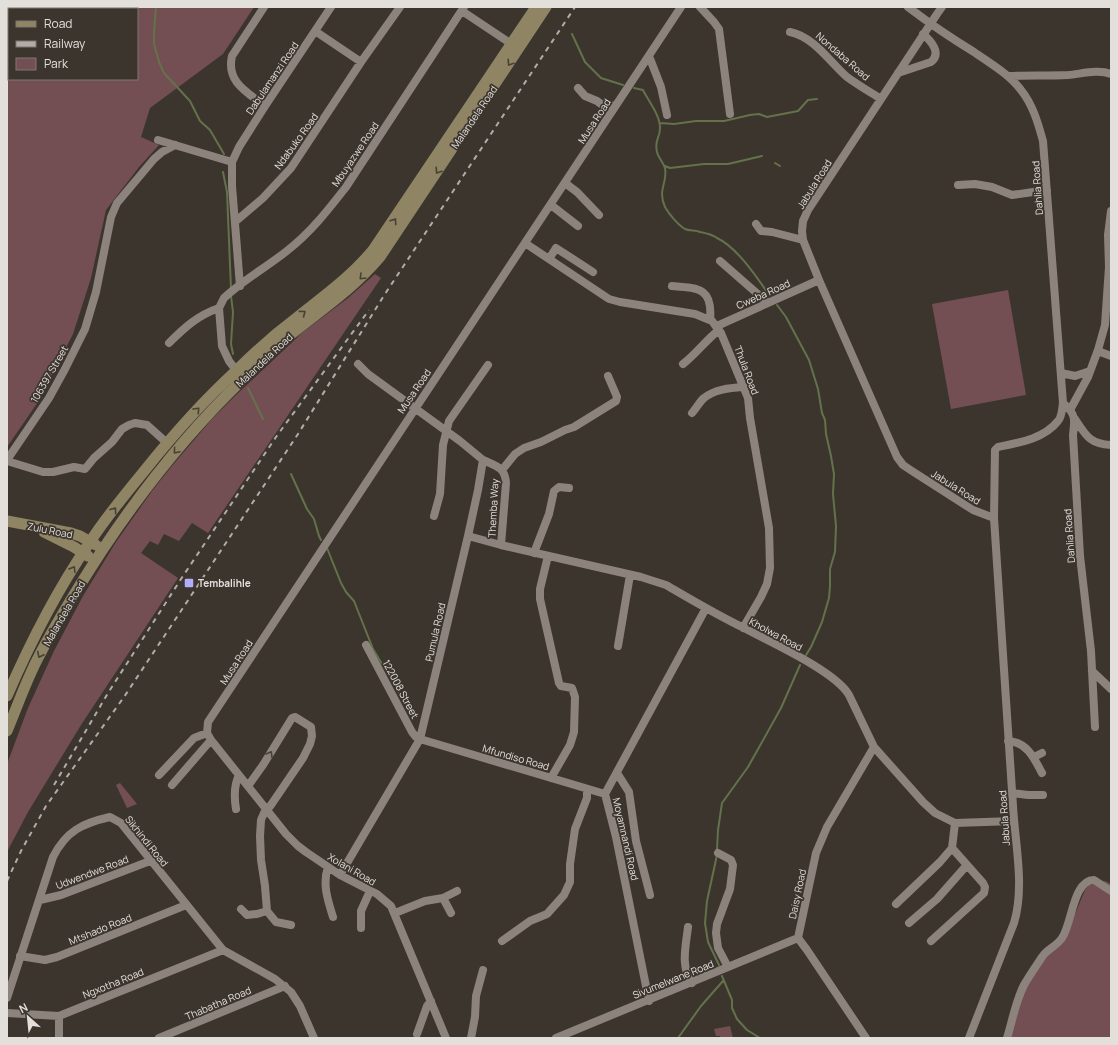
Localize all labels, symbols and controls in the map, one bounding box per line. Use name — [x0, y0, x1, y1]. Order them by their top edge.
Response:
legend — [8, 8, 138, 80]
text: Road — [44, 15, 72, 32]
street label: Nondaba Road — [813, 29, 873, 83]
text: Railway — [44, 35, 86, 52]
street label: Dabulamanzi Road — [242, 39, 302, 117]
text: Park — [44, 55, 69, 72]
one-way arrow — [507, 59, 515, 66]
street label: Malandela Road — [448, 83, 500, 151]
street label: Musa Road — [574, 96, 614, 146]
street label: Ndabuko Road — [271, 110, 321, 172]
street label: Mbuyazwe Road — [328, 119, 382, 189]
street label: Jabula Road — [793, 157, 835, 211]
street label: Dahlia Road — [1028, 160, 1046, 215]
one-way arrow — [435, 167, 443, 174]
one-way arrow — [389, 218, 397, 225]
one-way arrow — [360, 272, 367, 280]
street label: Cweba Road — [734, 276, 792, 312]
one-way arrow — [298, 310, 305, 317]
street label: Malandela Road — [232, 330, 296, 390]
street label: 106397 Street — [27, 343, 71, 405]
street label: Thula Road — [731, 343, 763, 397]
street label: Musa Road — [394, 366, 434, 416]
one-way arrow — [192, 407, 200, 415]
one-way arrow — [174, 447, 181, 454]
street label: Jabula Road — [929, 466, 983, 508]
street label: Themba Way — [484, 477, 502, 538]
one-way arrow — [109, 507, 116, 514]
street label: Dahlia Road — [1060, 508, 1078, 563]
street label: Zulu Road — [26, 519, 74, 541]
one-way arrow — [68, 566, 76, 573]
place label: Tembalihle — [198, 576, 251, 590]
marker: Tembalihle — [183, 577, 195, 589]
street label: Malandela Road — [40, 578, 88, 648]
street label: Pumula Road — [421, 601, 449, 663]
street label: Kholwa Road — [747, 614, 805, 654]
street label: Musa Road — [216, 637, 256, 687]
one-way arrow — [37, 651, 44, 658]
street label: 122008 Street — [380, 657, 422, 721]
street label: Mfundiso Road — [481, 741, 551, 773]
one-way arrow — [265, 751, 272, 758]
street label: Jabula Road — [995, 790, 1013, 846]
street label: Moyamnandi Road — [610, 796, 642, 882]
street label: Sikhindi Road — [122, 813, 172, 869]
street label: Xolani Road — [325, 850, 379, 889]
street label: Udwendwe Road — [54, 852, 131, 892]
street label: Daisy Road — [785, 868, 809, 920]
street label: Mtshado Road — [66, 910, 134, 948]
street label: Sivumelwane Road — [630, 956, 716, 1002]
street label: Ngxotha Road — [80, 964, 146, 1002]
street label: Thabatha Road — [183, 983, 253, 1023]
north arrow — [8, 997, 48, 1037]
text: N — [16, 999, 30, 1016]

